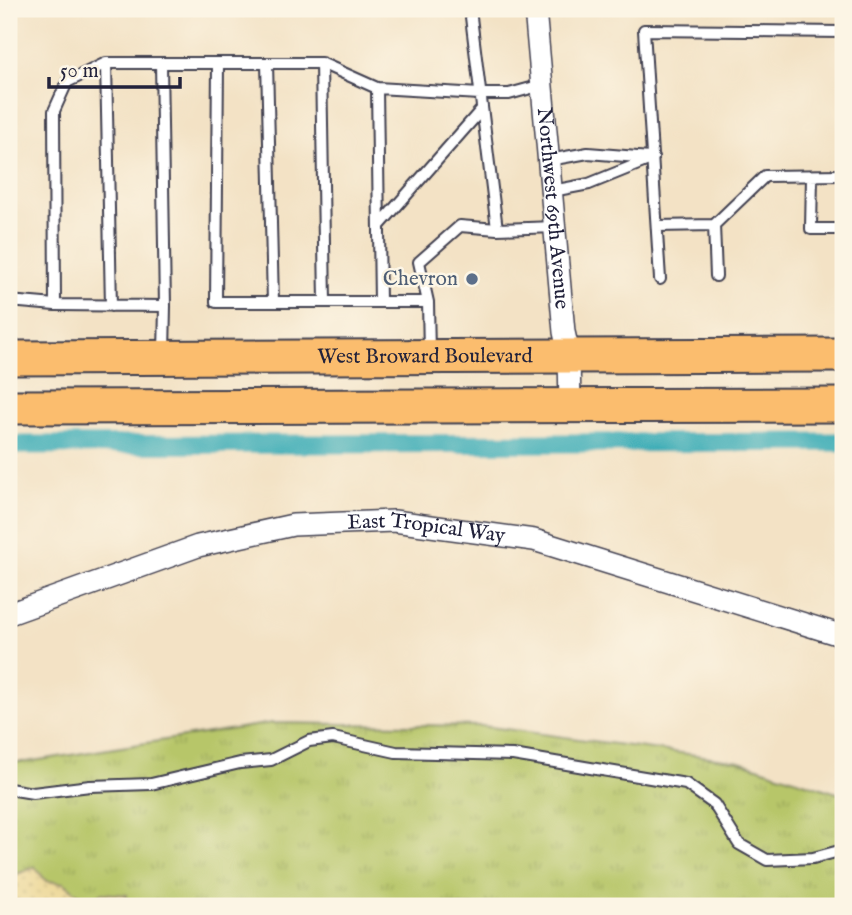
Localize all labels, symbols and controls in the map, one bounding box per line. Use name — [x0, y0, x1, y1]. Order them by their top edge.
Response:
scale bar — [49, 46, 180, 90]
text: 50 m — [60, 58, 99, 85]
street label: Northwest 69th Avenue — [530, 106, 575, 311]
place label: Chevron — [383, 266, 458, 293]
marker: Chevron — [464, 271, 480, 287]
street label: West Broward Boulevard — [317, 343, 534, 370]
street label: East Tropical Way — [347, 507, 508, 550]

